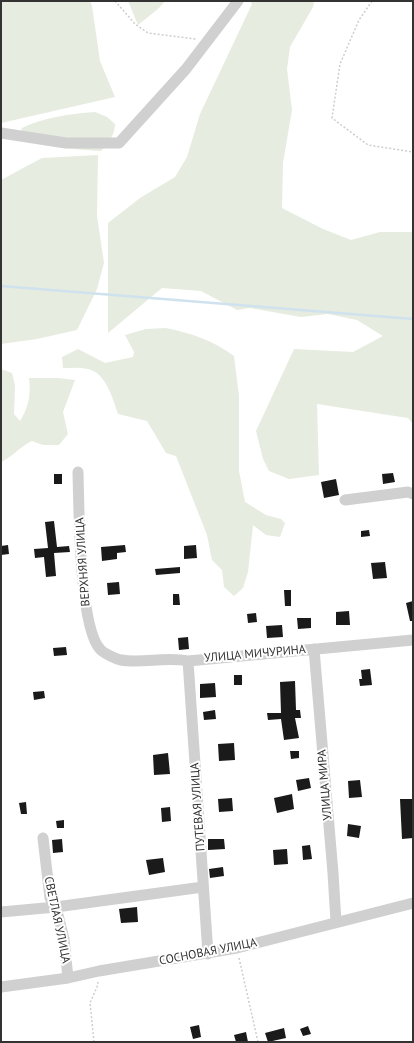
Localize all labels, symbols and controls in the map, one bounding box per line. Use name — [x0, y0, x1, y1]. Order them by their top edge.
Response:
street label: ВЕРХНЯЯ УЛИЦА — [73, 517, 93, 607]
street label: УЛИЦА МИЧУРИНА — [204, 642, 306, 666]
street label: УЛИЦА МИРА — [315, 749, 335, 821]
street label: ПУТЕВАЯ УЛИЦА — [188, 762, 208, 852]
street label: СВЕТЛАЯ УЛИЦА — [41, 875, 73, 965]
street label: СОСНОВАЯ УЛИЦА — [158, 935, 258, 969]

